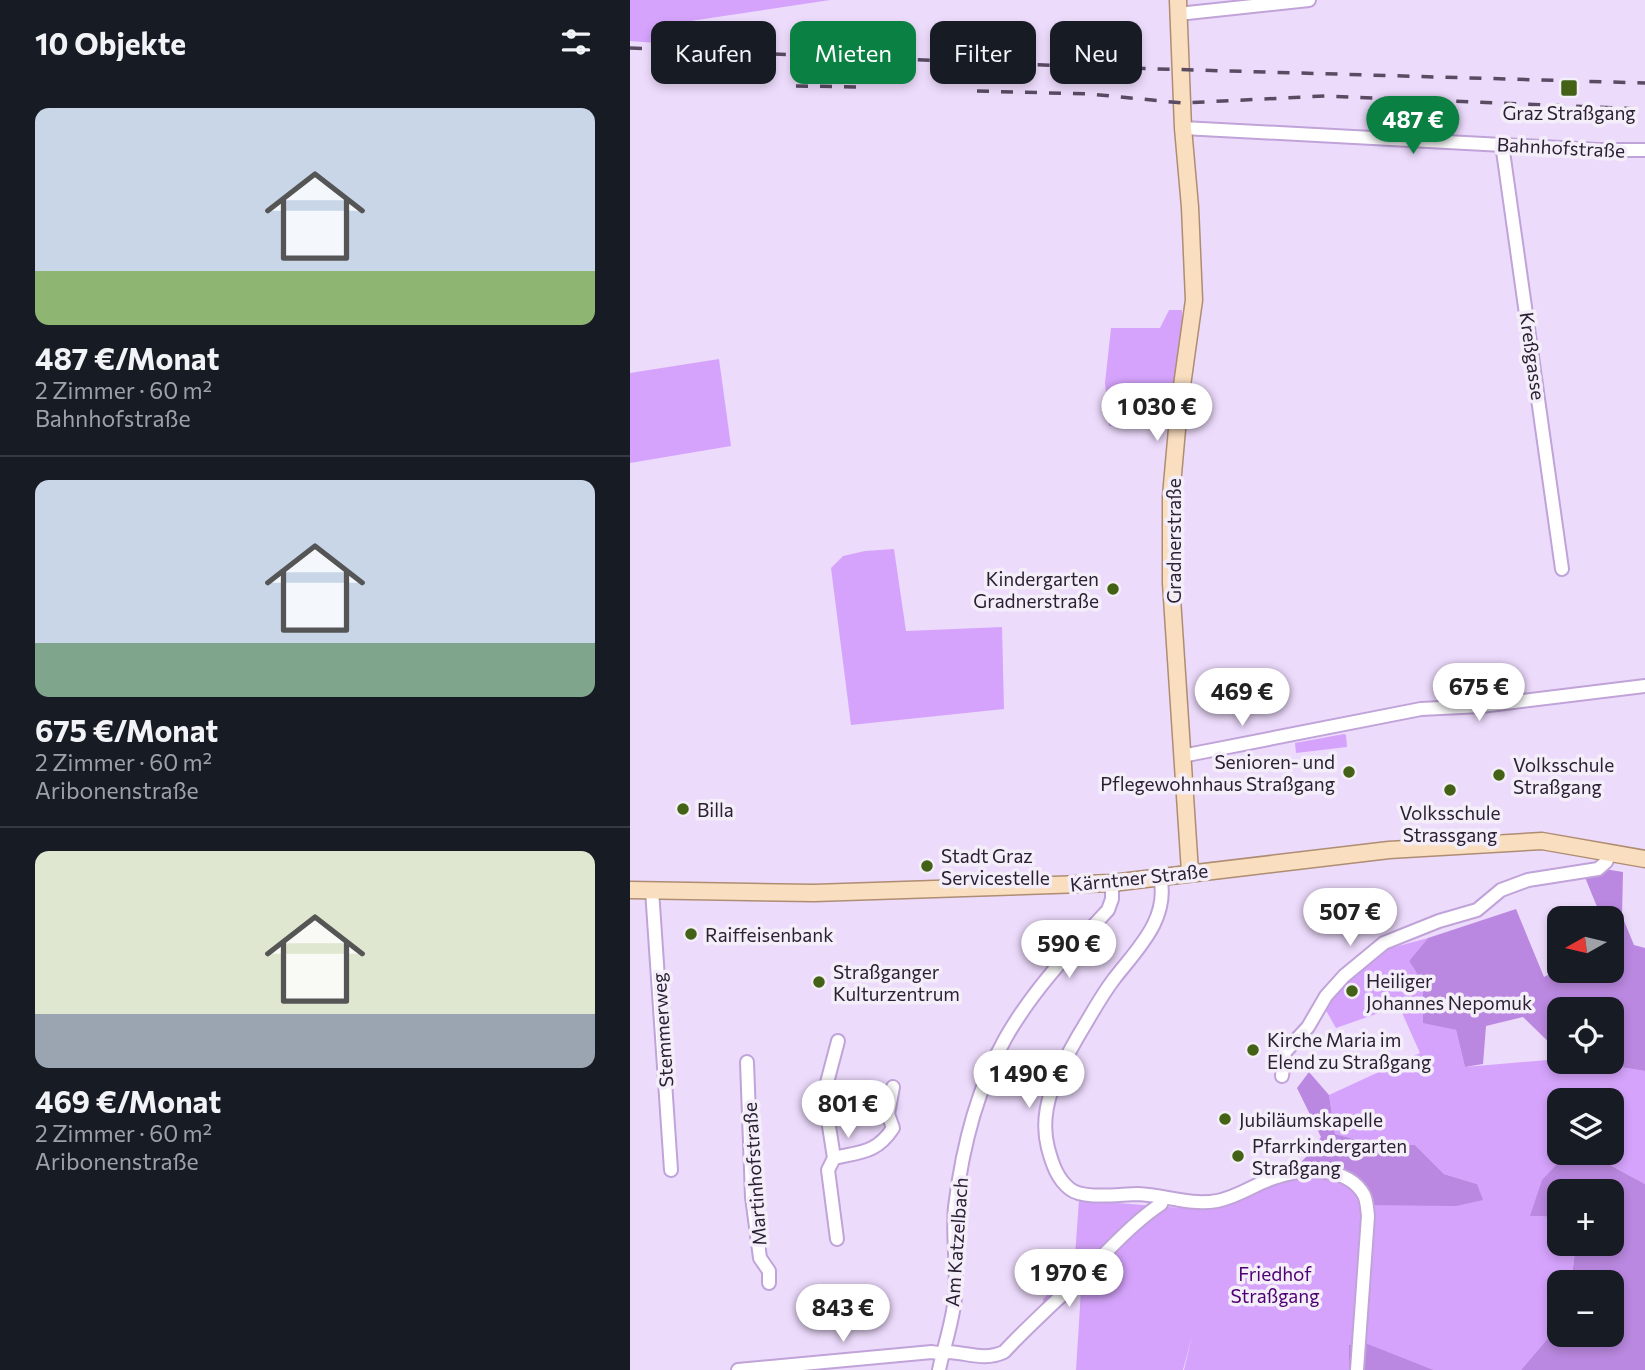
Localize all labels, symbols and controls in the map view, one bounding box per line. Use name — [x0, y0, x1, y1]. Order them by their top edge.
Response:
chip: Kaufen — [651, 21, 776, 84]
chip: Mieten — [790, 21, 916, 84]
chip: Filter — [930, 21, 1036, 84]
chip: Neu — [1050, 21, 1142, 84]
icon: filters — [557, 23, 595, 61]
text: 10 Objekte — [35, 24, 186, 61]
marker: Graz Straßgang — [1559, 78, 1579, 98]
pin: 487 € — [1364, 96, 1462, 156]
place label: Graz Straßgang — [1502, 101, 1636, 124]
text: 487 € — [1382, 105, 1444, 133]
street label: Bahnhofstraße — [1496, 132, 1626, 162]
icon: home — [252, 153, 378, 279]
street label: Kreßgasse — [1515, 310, 1551, 402]
text: 487 €/Monat — [35, 339, 219, 376]
text: 2 Zimmer · 60 m² — [35, 376, 212, 404]
pin: 1 030 € — [1092, 384, 1222, 443]
text: 1 030 € — [1117, 392, 1197, 420]
text: Bahnhofstraße — [35, 404, 191, 432]
street label: Gradnerstraße — [1162, 478, 1185, 604]
icon: home — [252, 525, 378, 651]
place label: Kindergarten Gradnerstraße — [973, 567, 1099, 612]
marker: Kindergarten Gradnerstraße — [1105, 581, 1121, 597]
pin: 675 € — [1430, 664, 1528, 723]
pin: 469 € — [1193, 668, 1291, 728]
text: 675 € — [1449, 672, 1509, 700]
text: 469 € — [1211, 677, 1273, 705]
text: 675 €/Monat — [35, 711, 218, 748]
text: 2 Zimmer · 60 m² — [35, 748, 212, 776]
place label: Senioren- und Pflegewohnhaus Straßgang — [1100, 750, 1335, 795]
place label: Volksschule Straßgang — [1513, 753, 1614, 798]
marker: Senioren- und Pflegewohnhaus Straßgang — [1341, 764, 1357, 780]
marker: Volksschule Straßgang — [1491, 767, 1507, 783]
text: Aribonenstraße — [35, 776, 199, 804]
marker: Volksschule Strassgang — [1442, 782, 1458, 798]
place label: Billa — [697, 798, 734, 821]
marker: Billa — [675, 801, 691, 817]
place label: Volksschule Strassgang — [1399, 801, 1501, 846]
place label: Stadt Graz Servicestelle — [941, 844, 1050, 889]
marker: Stadt Graz Servicestelle — [919, 858, 935, 874]
street label: Kärntner Straße — [1069, 858, 1209, 896]
pin: 507 € — [1301, 888, 1399, 948]
icon: home — [252, 896, 378, 1022]
text: 507 € — [1319, 897, 1381, 925]
north arrow — [1547, 906, 1624, 984]
map controls — [1547, 906, 1624, 1347]
pin: 590 € — [1020, 920, 1118, 980]
place label: Raiffeisenbank — [705, 923, 833, 946]
marker: Raiffeisenbank — [683, 926, 699, 942]
text: 590 € — [1037, 929, 1101, 957]
place label: Straßganger Kulturzentrum — [833, 960, 960, 1005]
place label: Heiliger Johannes Nepomuk — [1366, 969, 1532, 1014]
street label: Stemmerweg — [647, 972, 677, 1088]
marker: Straßganger Kulturzentrum — [811, 974, 827, 990]
marker: Heiliger Johannes Nepomuk — [1344, 983, 1360, 999]
button: locate — [1547, 997, 1624, 1074]
place label: Kirche Maria im Elend zu Straßgang — [1267, 1028, 1431, 1073]
marker: Kirche Maria im Elend zu Straßgang — [1245, 1042, 1261, 1058]
pin: 1 490 € — [964, 1050, 1094, 1110]
text: 1 490 € — [990, 1059, 1068, 1087]
pin: 801 € — [799, 1080, 897, 1140]
text: 469 €/Monat — [35, 1082, 221, 1119]
button: layers — [1547, 1088, 1624, 1165]
text: 801 € — [818, 1089, 878, 1117]
street label: Martinhofstraße — [738, 1102, 770, 1246]
place label: Jubiläumskapelle — [1239, 1108, 1383, 1131]
marker: Jubiläumskapelle — [1217, 1111, 1233, 1127]
text: 2 Zimmer · 60 m² — [35, 1119, 212, 1147]
place label: Pfarrkindergarten Straßgang — [1252, 1134, 1407, 1179]
text: Aribonenstraße — [35, 1147, 199, 1175]
marker: Pfarrkindergarten Straßgang — [1230, 1148, 1246, 1164]
street label: Am Katzelbach — [940, 1177, 972, 1307]
button: + — [1547, 1179, 1624, 1256]
pin: 1 970 € — [1004, 1250, 1134, 1309]
text: 1 970 € — [1030, 1258, 1108, 1286]
park label: Friedhof Straßgang — [1231, 1262, 1319, 1307]
button: − — [1547, 1270, 1624, 1347]
pin: 843 € — [794, 1284, 892, 1344]
text: 843 € — [812, 1293, 874, 1321]

